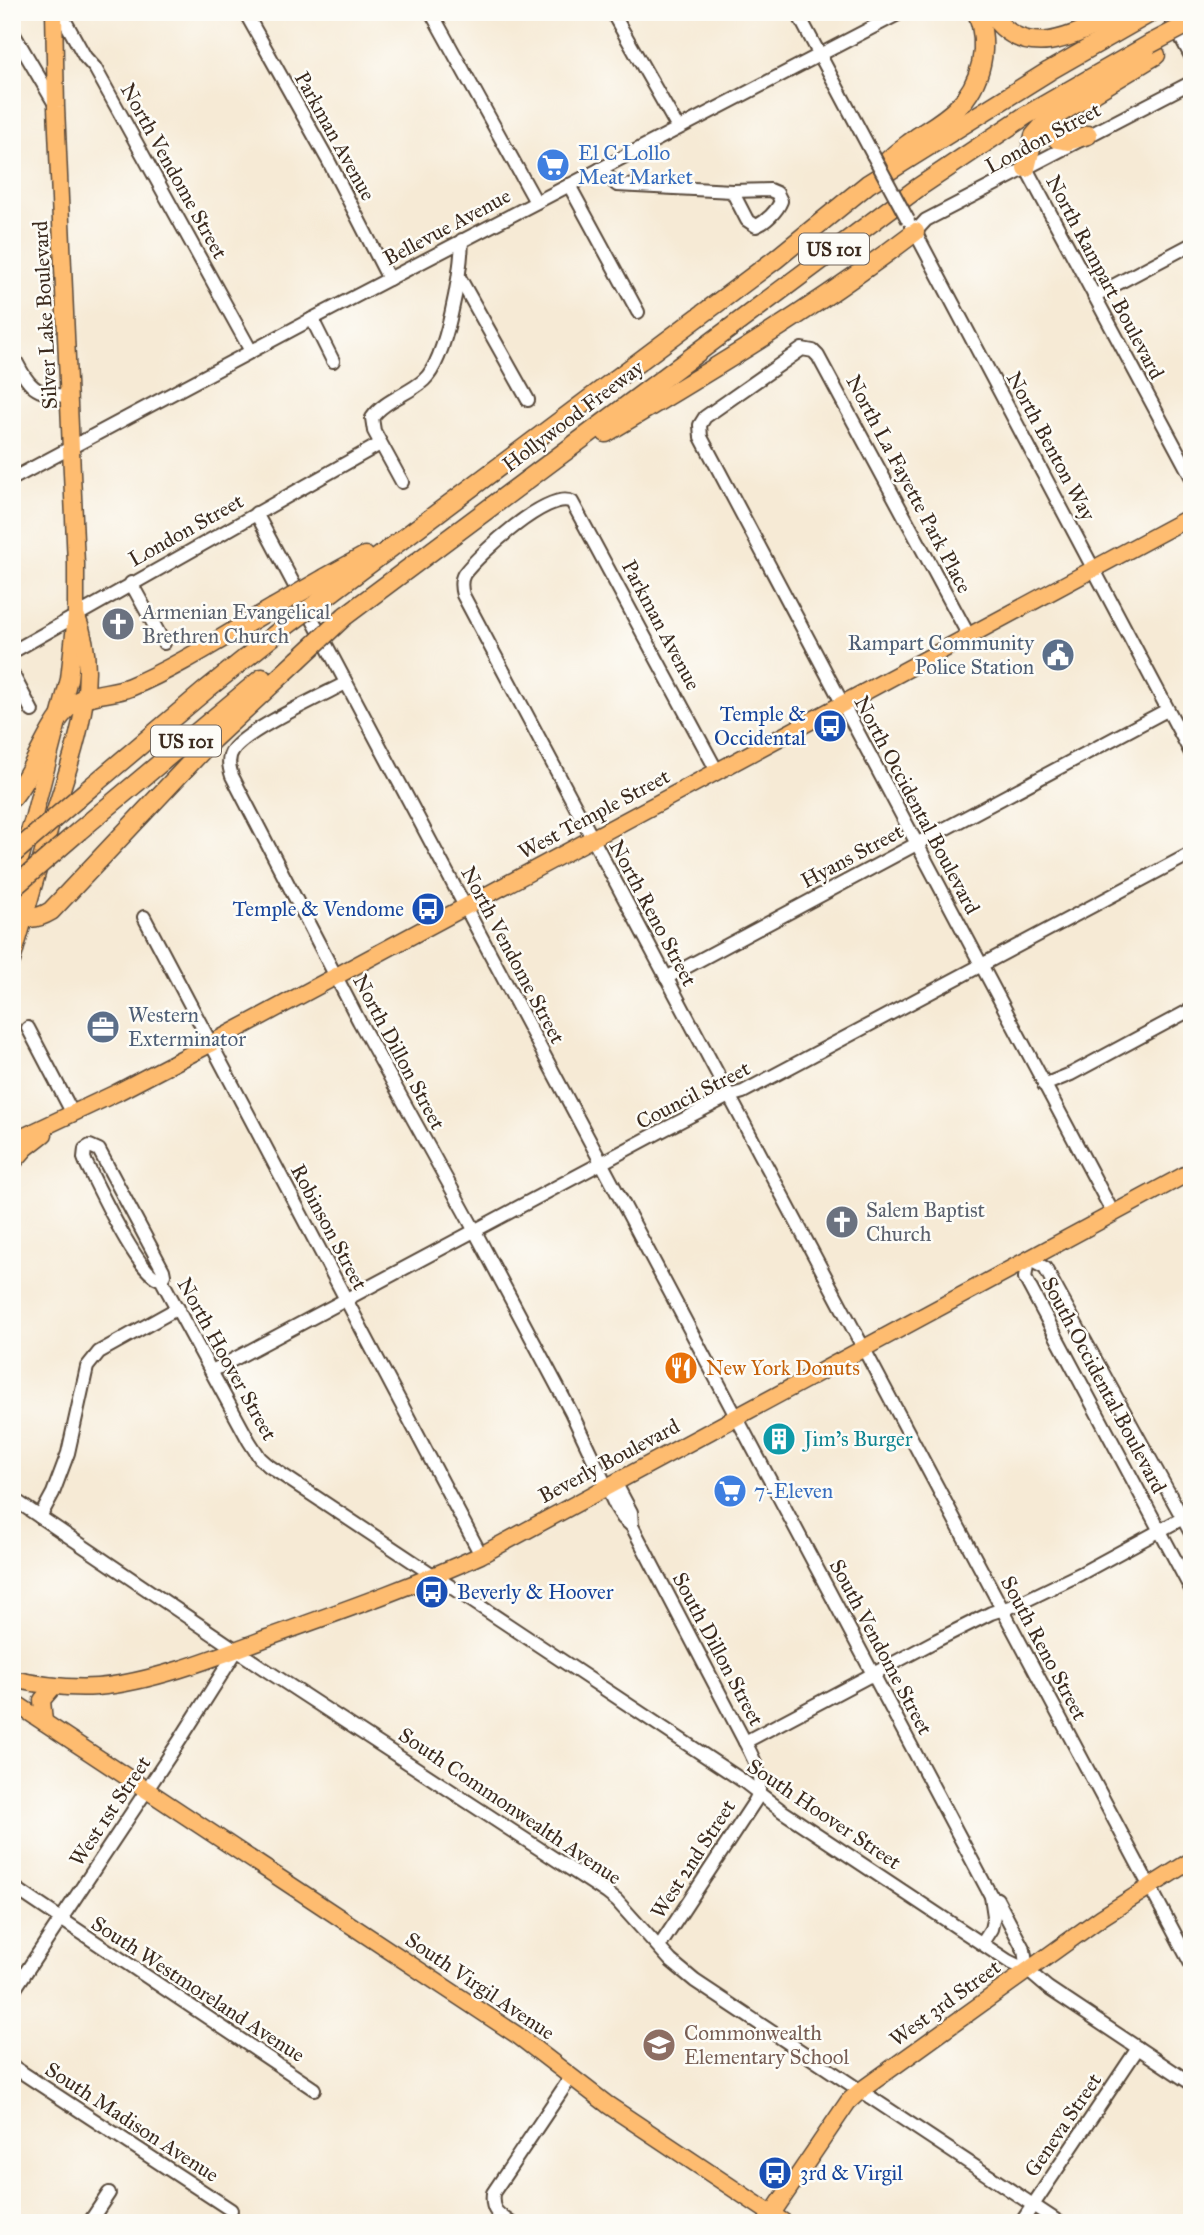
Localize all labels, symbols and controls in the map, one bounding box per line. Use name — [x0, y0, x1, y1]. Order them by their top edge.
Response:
street label: Parkman Avenue — [289, 67, 381, 205]
street label: North Vendome Street — [115, 79, 233, 264]
street label: London Street — [981, 96, 1106, 179]
place label: El C Lollo Meat Market — [578, 140, 694, 190]
supermarket icon: El C Lollo Meat Market — [534, 146, 572, 184]
street label: North Rampart Boulevard — [1040, 170, 1170, 384]
street label: Bellevue Avenue — [379, 182, 515, 271]
street label: Silver Lake Boulevard — [27, 220, 63, 410]
road number: US 101 — [799, 233, 869, 264]
street label: Hollywood Freeway — [497, 354, 650, 478]
street label: North Benton Way — [1001, 367, 1102, 526]
street label: North La Fayette Park Place — [840, 370, 978, 598]
street label: London Street — [124, 488, 248, 572]
street label: Parkman Avenue — [616, 556, 706, 695]
place label: Armenian Evangelical Brethren Church — [141, 599, 331, 649]
church icon: Armenian Evangelical Brethren Church — [99, 605, 137, 643]
place label: Rampart Community Police Station — [848, 630, 1035, 680]
public building icon: Rampart Community Police Station — [1039, 636, 1077, 674]
street label: North Occidental Boulevard — [848, 691, 986, 919]
place label: Temple & Occidental — [714, 701, 806, 751]
bus stop icon: Temple & Occidental — [811, 707, 849, 745]
road number: US 101 — [151, 726, 221, 756]
street label: West Temple Street — [514, 763, 675, 865]
street label: Hyans Street — [796, 818, 908, 894]
street label: North Reno Street — [604, 835, 703, 991]
street label: North Vendome Street — [455, 862, 571, 1049]
bus stop icon: Temple & Vendome — [409, 890, 447, 928]
place label: Temple & Vendome — [233, 896, 404, 922]
street label: North Dillon Street — [347, 970, 451, 1135]
place label: Western Exterminator — [128, 1002, 246, 1052]
office icon: Western Exterminator — [84, 1008, 122, 1046]
street label: Council Street — [632, 1055, 755, 1135]
street label: Robinson Street — [285, 1159, 373, 1295]
place label: Salem Baptist Church — [866, 1197, 986, 1247]
church icon: Salem Baptist Church — [823, 1203, 861, 1241]
street label: South Occidental Boulevard — [1036, 1272, 1172, 1498]
street label: North Hoover Street — [172, 1273, 283, 1445]
restaurant icon: New York Donuts — [662, 1349, 700, 1387]
place label: New York Donuts — [706, 1355, 860, 1381]
street label: Beverly Boulevard — [534, 1413, 684, 1509]
building icon: Jim's Burger — [760, 1420, 798, 1458]
place label: Jim's Burger — [802, 1426, 913, 1452]
supermarket icon: 7-Eleven — [711, 1472, 749, 1510]
place label: 7-Eleven — [754, 1478, 833, 1504]
street label: South Vendome Street — [824, 1555, 939, 1740]
street label: South Dillon Street — [667, 1568, 770, 1731]
street label: South Reno Street — [995, 1571, 1093, 1725]
bus stop icon: Beverly & Hoover — [413, 1573, 451, 1611]
place label: Beverly & Hoover — [457, 1579, 614, 1605]
street label: South Commonwealth Avenue — [394, 1722, 627, 1891]
street label: West 1st Street — [64, 1750, 157, 1871]
street label: South Hoover Street — [742, 1753, 906, 1875]
street label: West 2nd Street — [645, 1794, 741, 1923]
street label: South Westmoreland Avenue — [86, 1910, 310, 2068]
street label: South Virgil Avenue — [400, 1926, 560, 2046]
street label: West 3rd Street — [884, 1954, 1006, 2052]
place label: Commonwealth Elementary School — [684, 2020, 849, 2070]
school or university icon: Commonwealth Elementary School — [640, 2026, 678, 2064]
street label: South Madison Avenue — [40, 2056, 224, 2188]
street label: Geneva Street — [1019, 2068, 1108, 2182]
bus stop icon: 3rd & Virgil — [756, 2154, 794, 2192]
place label: 3rd & Virgil — [800, 2160, 903, 2186]

